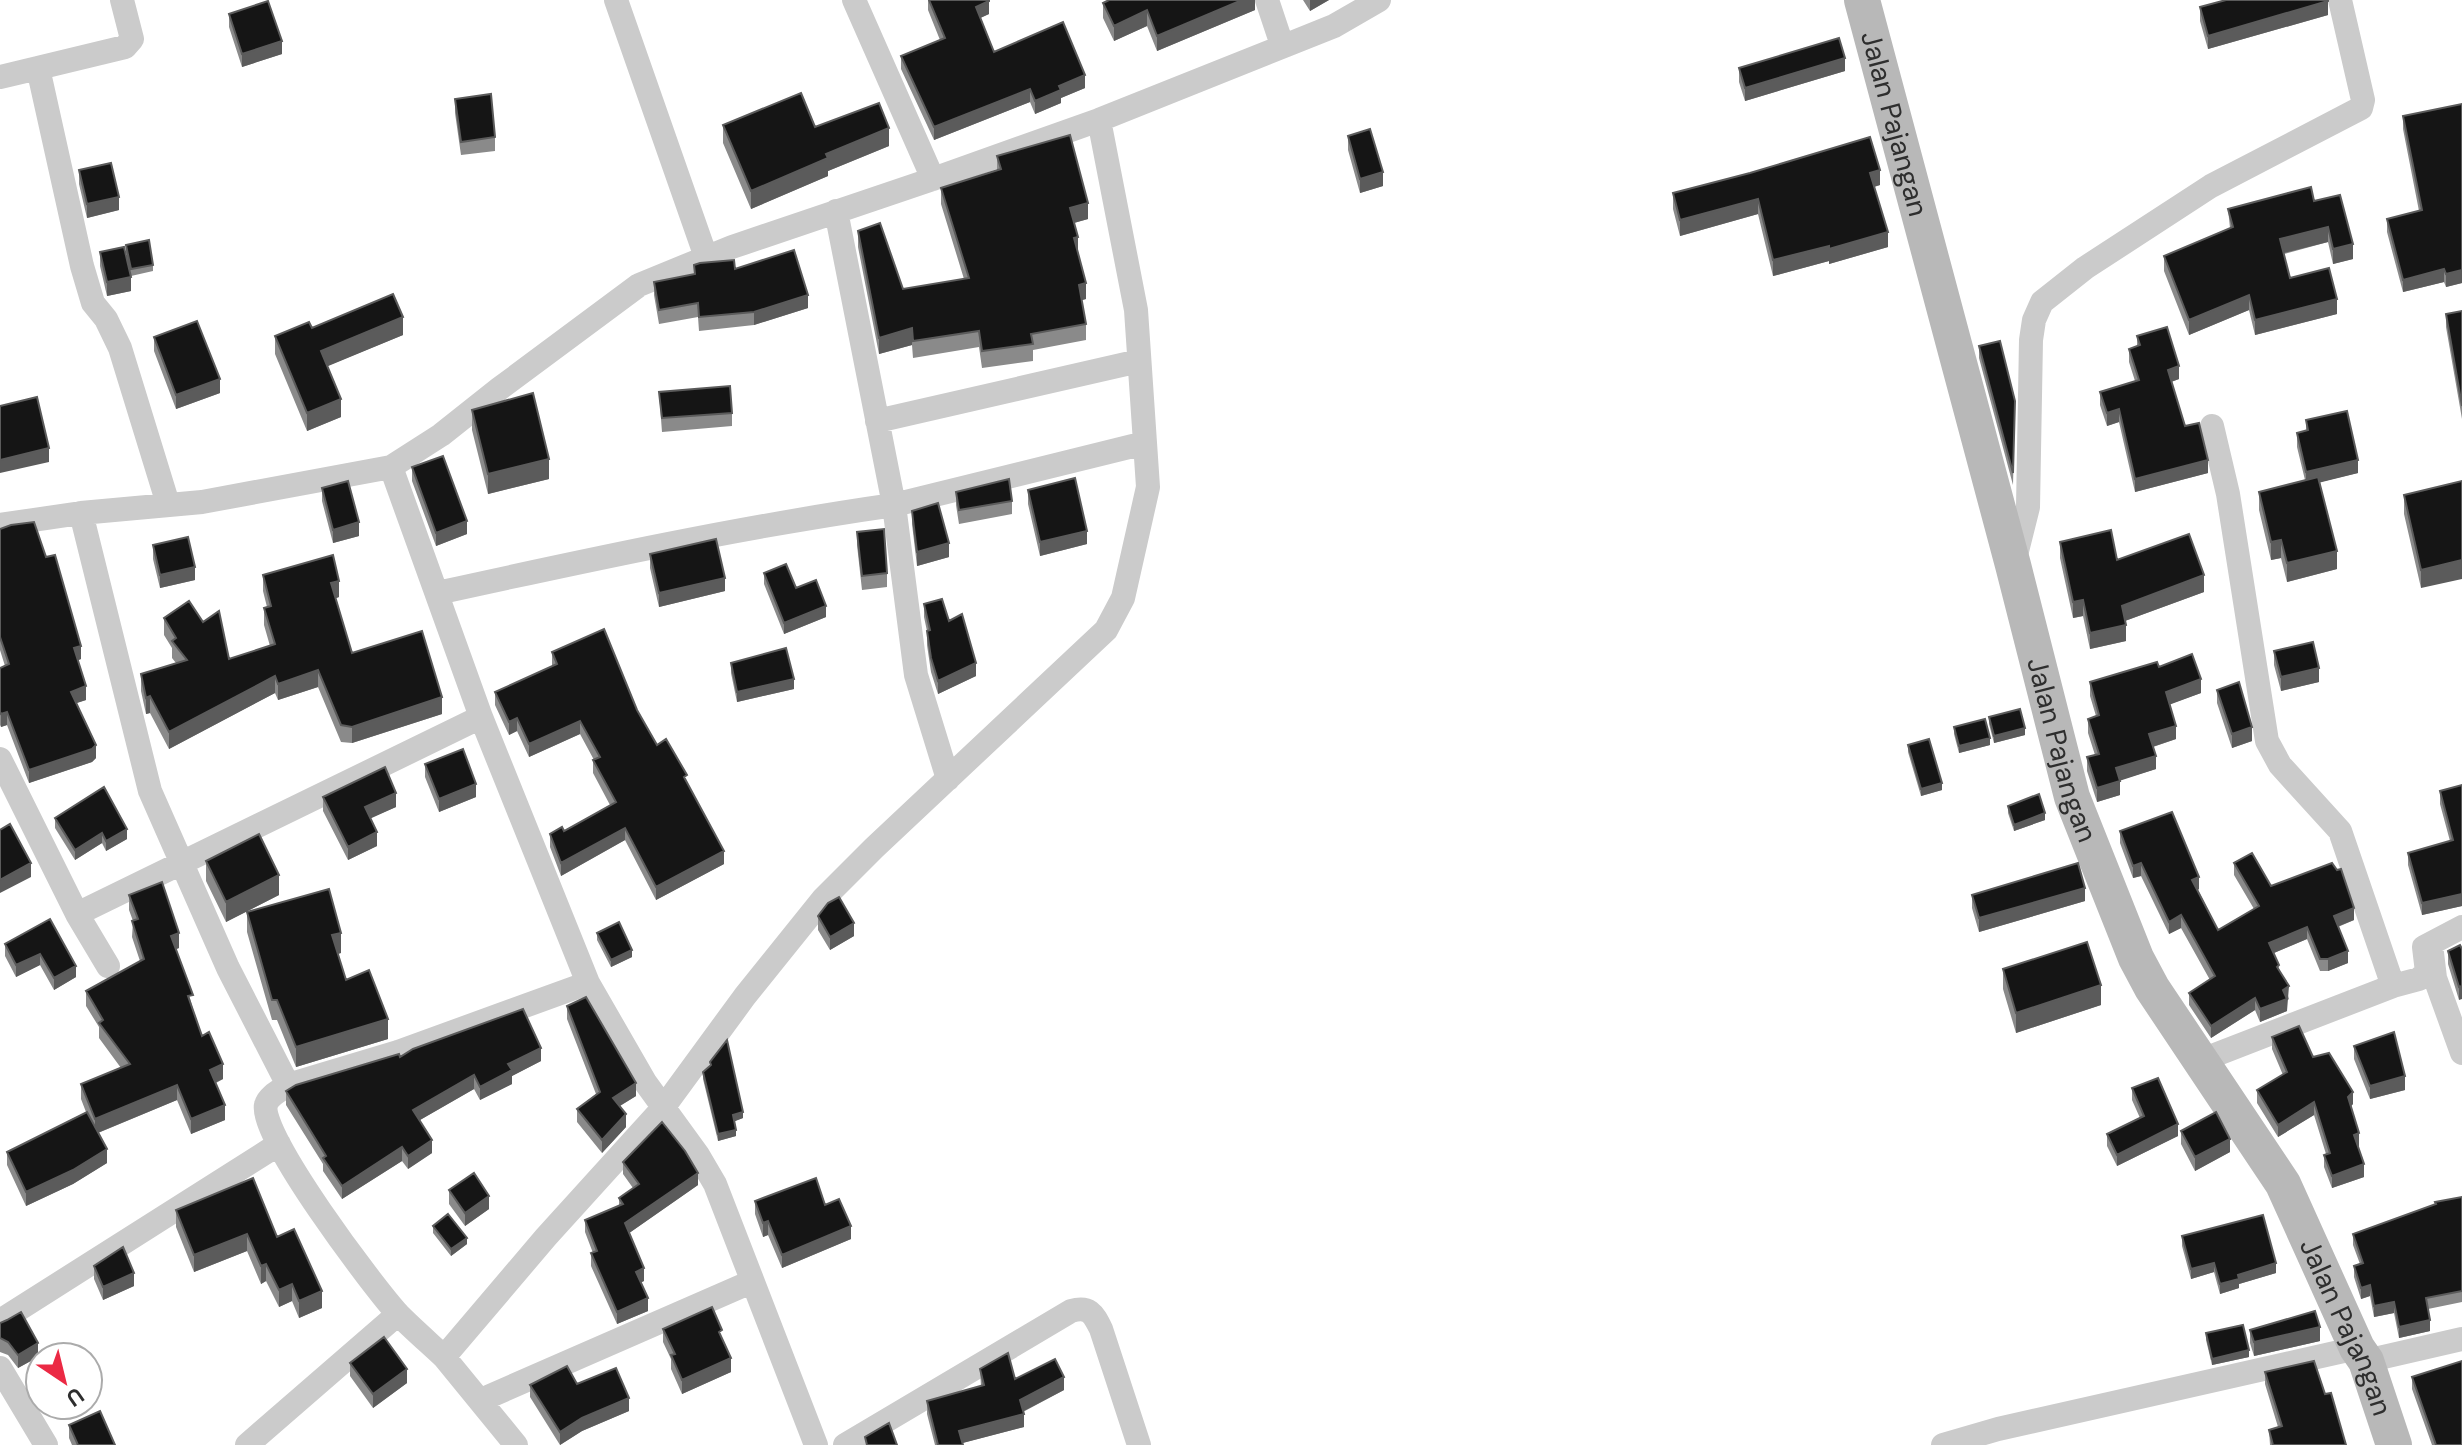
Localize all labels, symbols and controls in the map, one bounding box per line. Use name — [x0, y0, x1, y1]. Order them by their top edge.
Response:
street label: Jalan Pajangan — [1853, 27, 1937, 220]
street label: Jalan Pajangan — [2019, 654, 2107, 847]
street label: Jalan Pajangan — [2292, 1233, 2401, 1420]
north arrow — [24, 1341, 104, 1421]
text: U — [61, 1381, 90, 1413]

